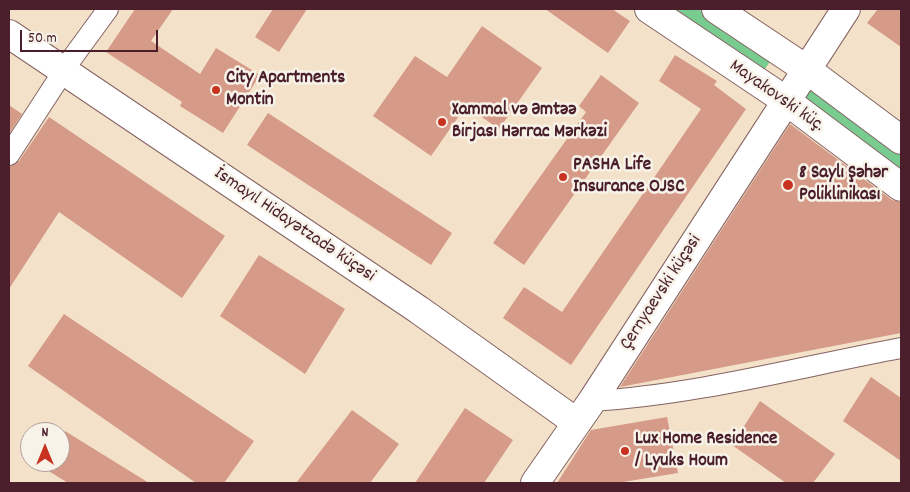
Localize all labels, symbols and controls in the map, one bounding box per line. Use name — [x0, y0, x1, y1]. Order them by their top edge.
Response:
scale bar — [22, 20, 160, 52]
text: 50 m — [28, 28, 57, 50]
street label: Mayakovski küç. — [724, 56, 828, 138]
place label: City Apartments Montin — [226, 68, 345, 112]
marker: City Apartments Montin — [210, 84, 222, 96]
place label: Xammal və Əmtəə Birjası Hərrac Mərkəzi — [452, 100, 607, 144]
marker: Xammal və Əmtəə Birjası Hərrac Mərkəzi — [436, 116, 448, 128]
place label: PASHA Life Insurance OJSC — [573, 155, 685, 199]
street label: İsmayıl Hidayətzadə küçəsi — [209, 163, 379, 289]
place label: 8 Saylı Şəhər Poliklinikası — [799, 163, 888, 207]
marker: PASHA Life Insurance OJSC — [557, 171, 569, 183]
marker: 8 Saylı Şəhər Poliklinikası — [781, 178, 795, 192]
street label: Çernyaevski küçəsi — [616, 231, 708, 355]
north arrow — [20, 422, 70, 472]
text: N — [42, 423, 48, 443]
place label: Lux Home Residence / Lyuks Houm — [635, 429, 777, 473]
marker: Lux Home Residence / Lyuks Houm — [619, 445, 631, 457]

